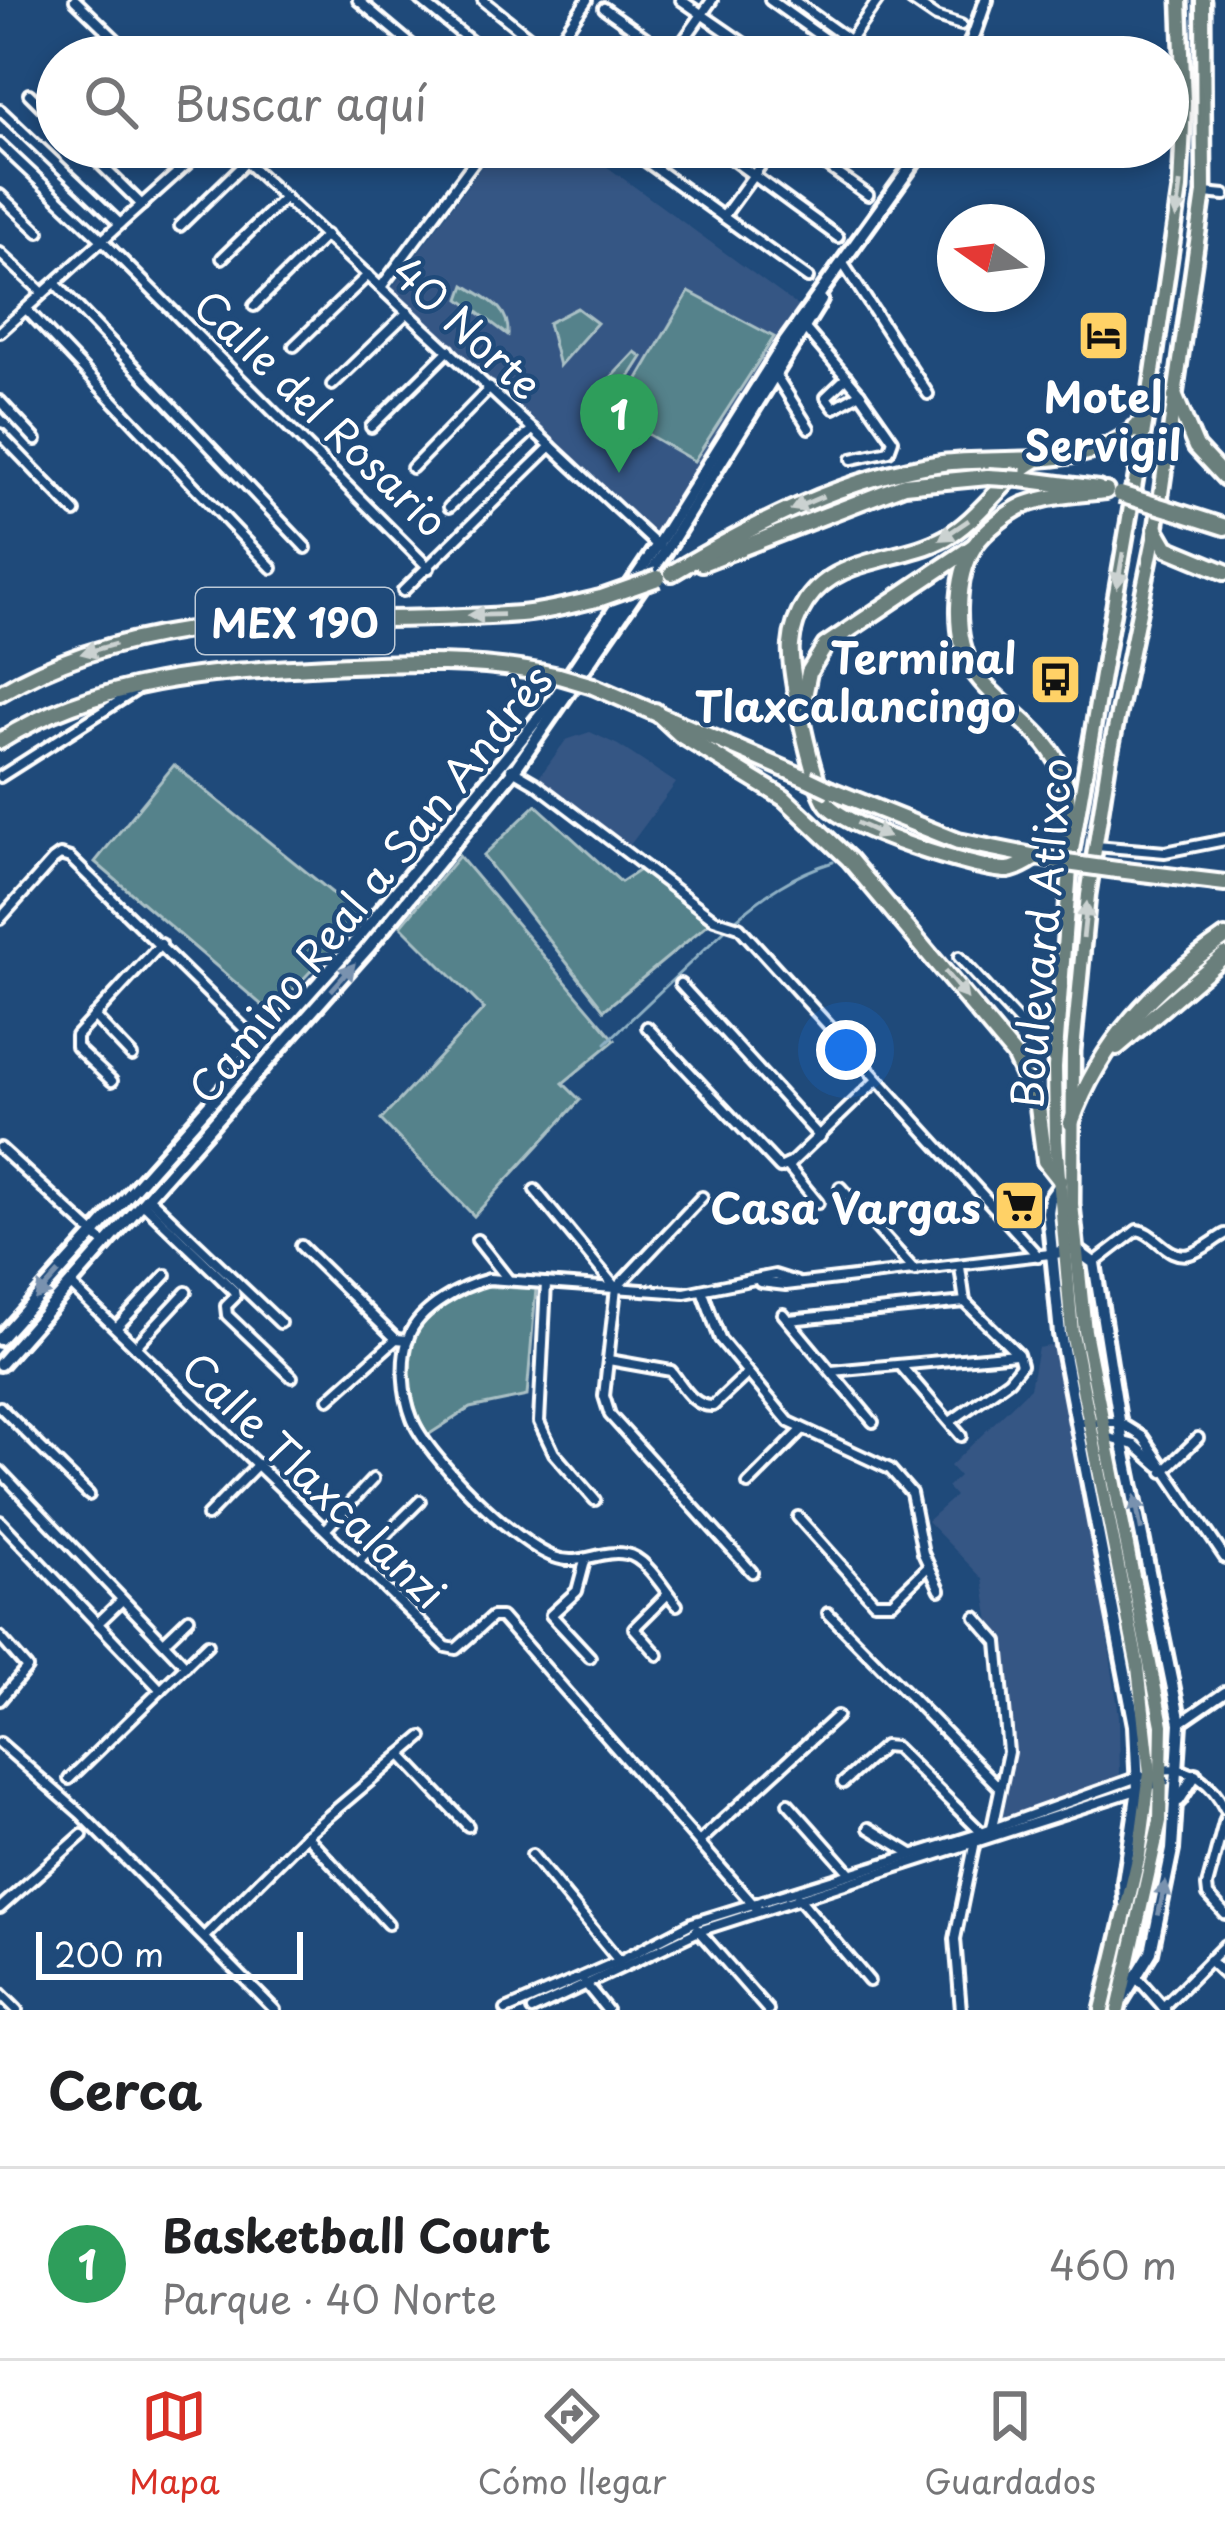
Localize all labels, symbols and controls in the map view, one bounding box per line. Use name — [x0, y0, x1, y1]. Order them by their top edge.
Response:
search box — [36, 36, 1189, 168]
text: Buscar aquí — [174, 68, 427, 136]
icon: search — [78, 69, 144, 135]
one-way arrow — [1168, 182, 1187, 220]
north arrow — [937, 204, 1045, 312]
street label: 40 Norte — [378, 240, 558, 414]
street label: Calle del Rosario — [180, 274, 464, 550]
hotel icon: Motel Servigil — [1075, 308, 1131, 364]
place label: Motel Servigil — [1025, 364, 1181, 475]
pin: 1 — [580, 374, 658, 473]
one-way arrow — [789, 493, 824, 513]
one-way arrow — [938, 518, 970, 541]
one-way arrow — [1110, 551, 1128, 589]
road number: MEX 190 — [196, 588, 394, 654]
one-way arrow — [466, 606, 504, 625]
place label: Terminal Tlaxcalancingo — [695, 625, 1016, 736]
one-way arrow — [79, 641, 116, 659]
street label: Camino Real a San Andrés — [172, 650, 566, 1116]
bus stop icon: Terminal Tlaxcalancingo — [1027, 652, 1083, 708]
street label: Boulevard Atlixco — [993, 755, 1087, 1111]
one-way arrow — [856, 821, 891, 841]
one-way arrow — [1076, 901, 1095, 938]
one-way arrow — [329, 962, 356, 991]
one-way arrow — [942, 970, 969, 1000]
your location — [816, 1020, 876, 1080]
place label: Casa Vargas — [710, 1175, 981, 1238]
supermarket icon: Casa Vargas — [992, 1178, 1048, 1234]
one-way arrow — [34, 1271, 61, 1301]
street label: Calle Tlaxcalanzi — [168, 1336, 462, 1622]
one-way arrow — [1127, 1494, 1146, 1531]
one-way arrow — [1154, 1878, 1173, 1916]
scale bar — [36, 1926, 303, 1979]
text: 200 m — [54, 1928, 164, 1978]
text: Cerca — [48, 2050, 202, 2127]
text: Basketball Court — [162, 2200, 551, 2268]
text: 1 — [78, 2234, 96, 2293]
text: 460 m — [1049, 2234, 1177, 2293]
text: Parque · 40 Norte — [162, 2268, 497, 2327]
tab: Mapa — [129, 2383, 220, 2505]
tab: Cómo llegar — [478, 2383, 666, 2505]
tab: Guardados — [924, 2383, 1096, 2505]

